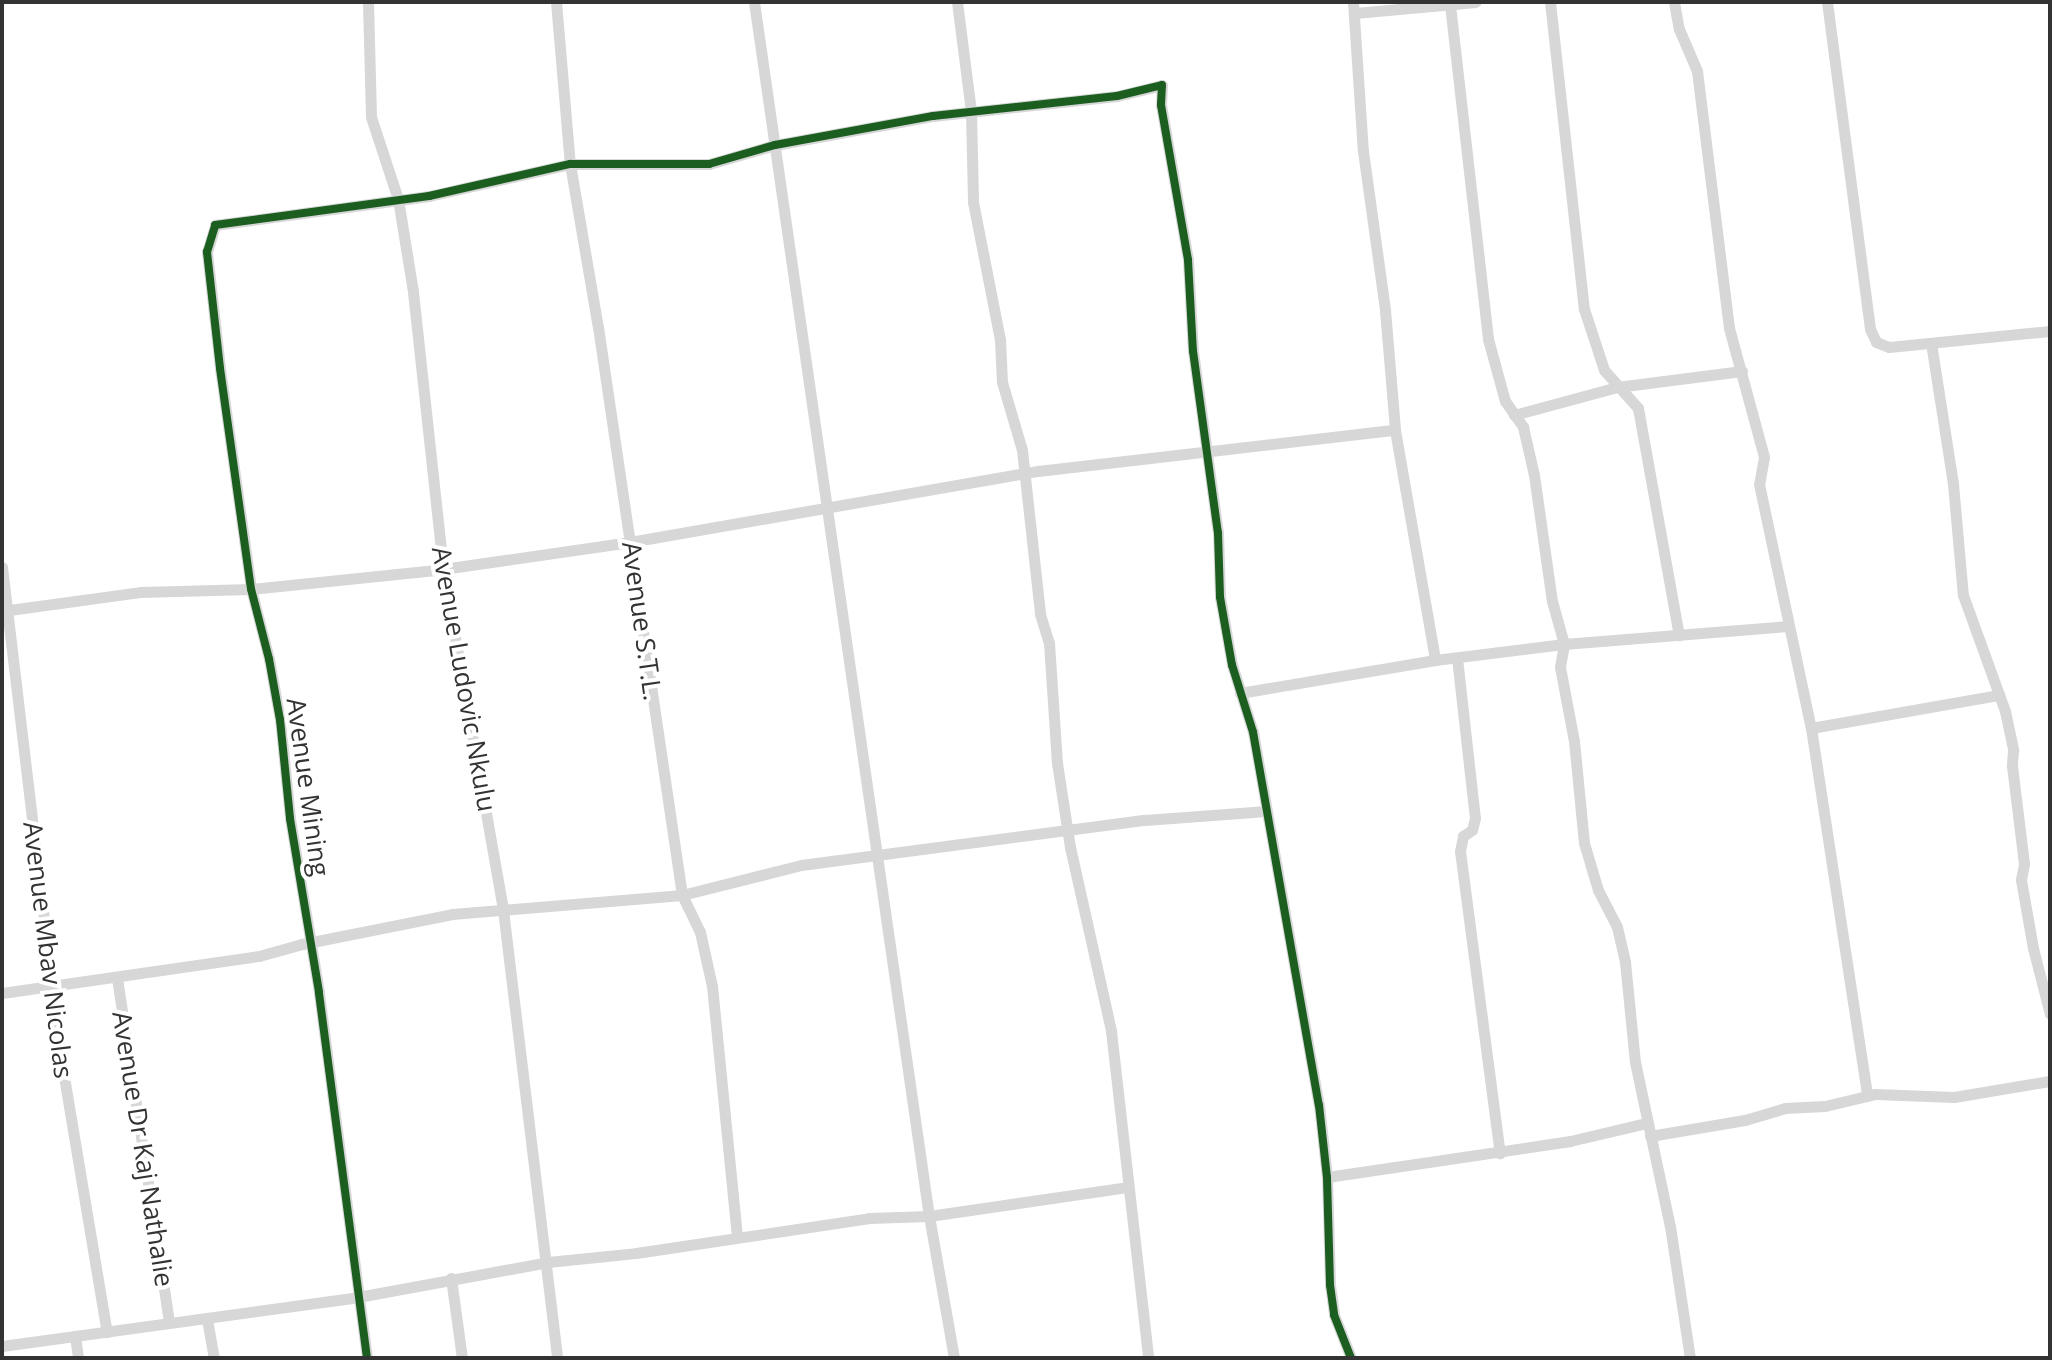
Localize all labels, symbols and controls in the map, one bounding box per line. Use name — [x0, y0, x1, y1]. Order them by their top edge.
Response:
street label: Avenue S.T.L. — [615, 540, 669, 702]
street label: Avenue Ludovic Nkulu — [425, 544, 503, 814]
street label: Avenue Mining — [280, 696, 336, 878]
street label: Avenue Mbav Nicolas — [17, 820, 79, 1080]
street label: Avenue Dr Kaj Nathalie — [106, 1009, 180, 1289]

